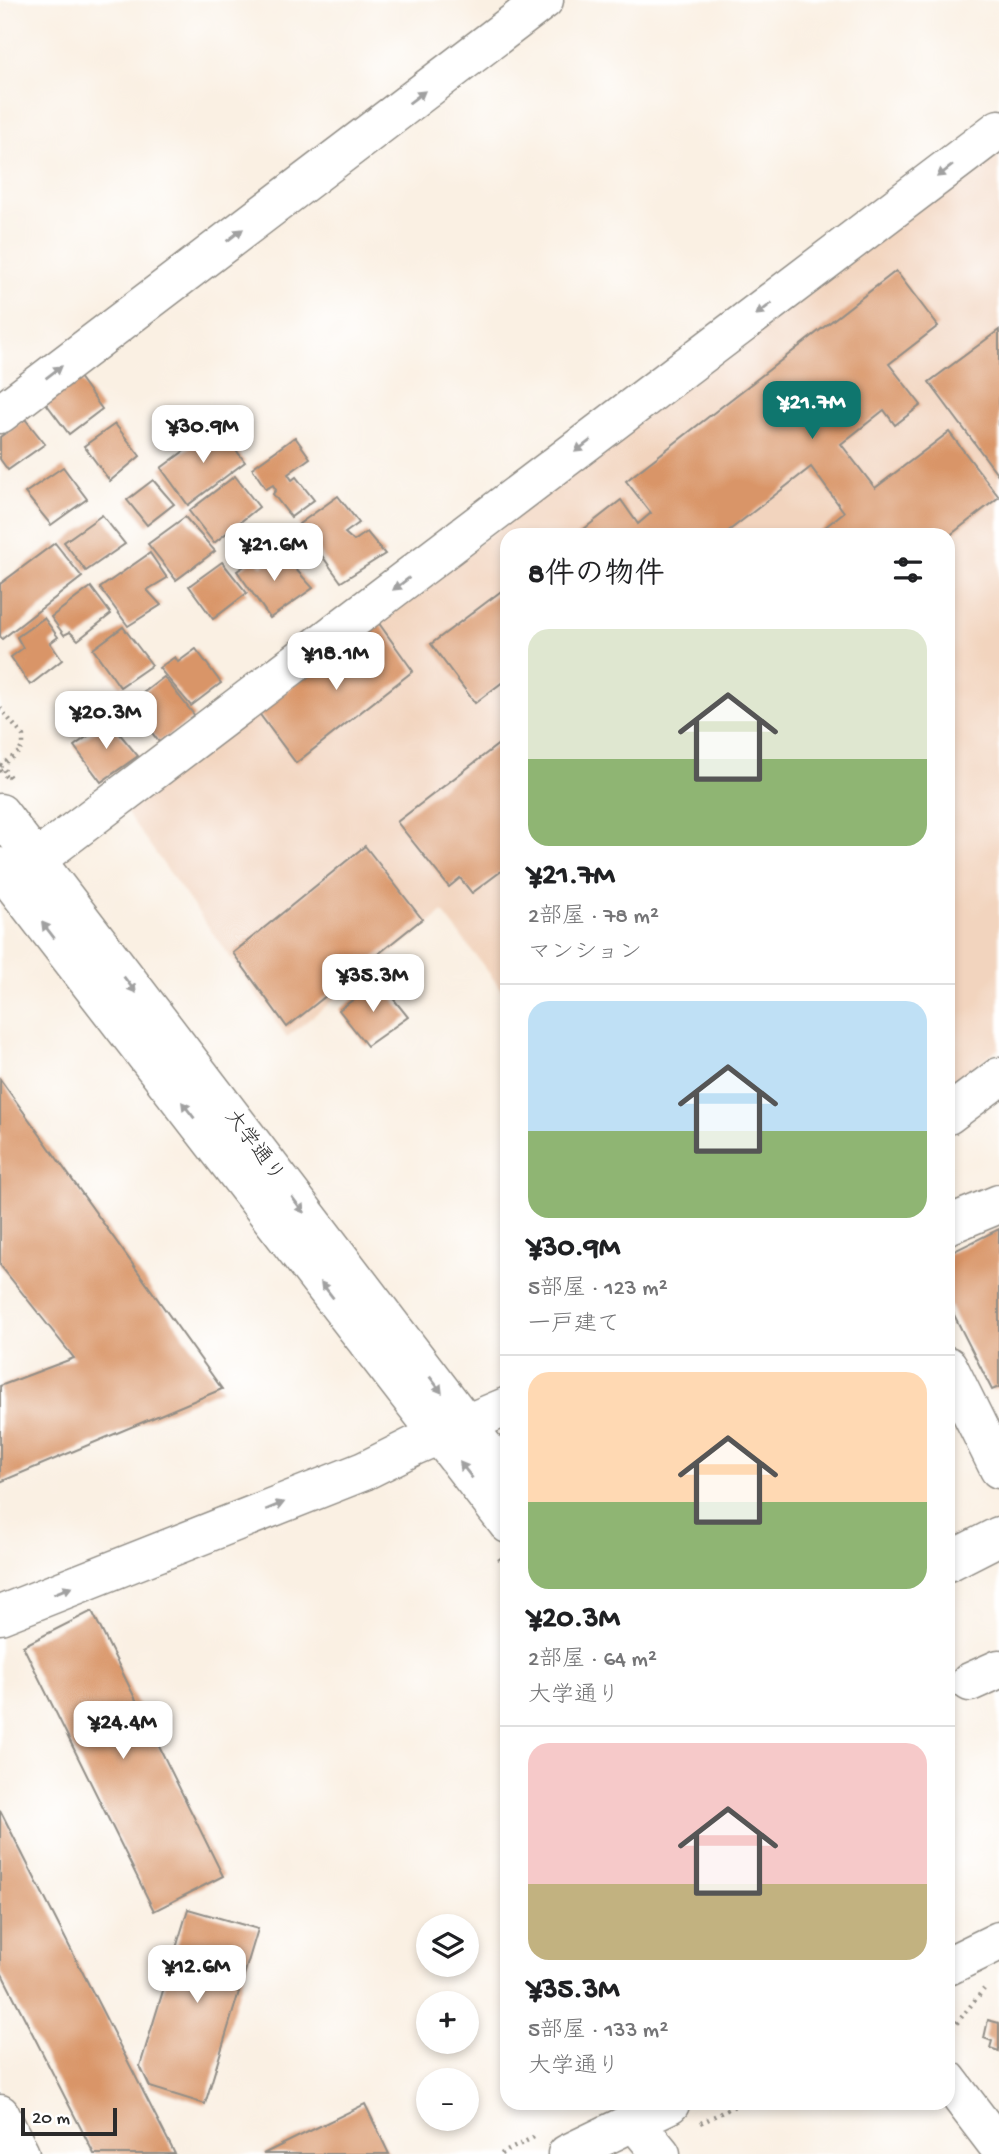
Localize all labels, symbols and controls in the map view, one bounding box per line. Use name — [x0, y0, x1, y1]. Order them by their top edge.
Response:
one-way arrow — [407, 90, 426, 104]
one-way arrow — [936, 163, 954, 178]
one-way arrow — [226, 227, 244, 242]
one-way arrow — [755, 301, 773, 316]
one-way arrow — [45, 365, 63, 380]
pin: ¥21.7M — [755, 382, 869, 441]
text: ¥21.7M — [779, 390, 845, 417]
pin: ¥30.9M — [146, 406, 260, 465]
text: ¥30.9M — [168, 414, 238, 441]
one-way arrow — [574, 439, 592, 454]
pin: ¥21.6M — [217, 524, 331, 583]
text: ¥21.6M — [241, 532, 307, 559]
icon: filters — [889, 551, 927, 589]
text: 8件の物件 — [528, 559, 664, 594]
one-way arrow — [392, 576, 410, 590]
pin: ¥18.1M — [279, 632, 393, 692]
text: ¥18.1M — [303, 641, 369, 668]
icon: home — [665, 674, 791, 800]
pin: ¥20.3M — [49, 692, 163, 751]
text: ¥20.3M — [71, 700, 141, 727]
text: ¥21.7M — [528, 860, 615, 895]
text: 2部屋 · 78 m² — [528, 904, 659, 931]
one-way arrow — [41, 922, 56, 940]
text: マンション — [528, 940, 642, 967]
pin: ¥35.3M — [316, 954, 430, 1014]
text: ¥35.3M — [338, 963, 408, 990]
one-way arrow — [122, 976, 136, 994]
icon: home — [665, 1046, 791, 1172]
one-way arrow — [180, 1102, 195, 1120]
street label: 大学通り — [218, 1105, 289, 1188]
one-way arrow — [290, 1195, 305, 1213]
text: ¥30.9M — [528, 1232, 620, 1267]
text: 5部屋 · 123 m² — [528, 1276, 668, 1303]
one-way arrow — [320, 1281, 334, 1299]
text: 一戸建て — [528, 1312, 620, 1339]
one-way arrow — [428, 1376, 443, 1394]
icon: home — [665, 1417, 791, 1543]
one-way arrow — [460, 1461, 474, 1479]
one-way arrow — [265, 1501, 286, 1512]
one-way arrow — [53, 1584, 74, 1595]
text: ¥20.3M — [528, 1603, 619, 1638]
text: 2部屋 · 64 m² — [528, 1647, 657, 1674]
text: 大学通り — [528, 1683, 620, 1710]
pin: ¥24.4M — [66, 1702, 180, 1761]
text: ¥24.4M — [90, 1710, 156, 1737]
icon: home — [665, 1788, 791, 1914]
map controls — [416, 1914, 479, 2131]
button: layers — [416, 1914, 479, 1977]
pin: ¥12.6M — [140, 1946, 254, 2005]
text: ¥12.6M — [164, 1954, 230, 1981]
text: ¥35.3M — [528, 1974, 619, 2009]
button: + — [416, 1991, 479, 2054]
text: 5部屋 · 133 m² — [528, 2018, 668, 2045]
text: 大学通り — [528, 2054, 620, 2081]
button: − — [416, 2068, 479, 2131]
scale bar — [21, 2105, 117, 2137]
text: 20 m — [32, 2108, 70, 2131]

